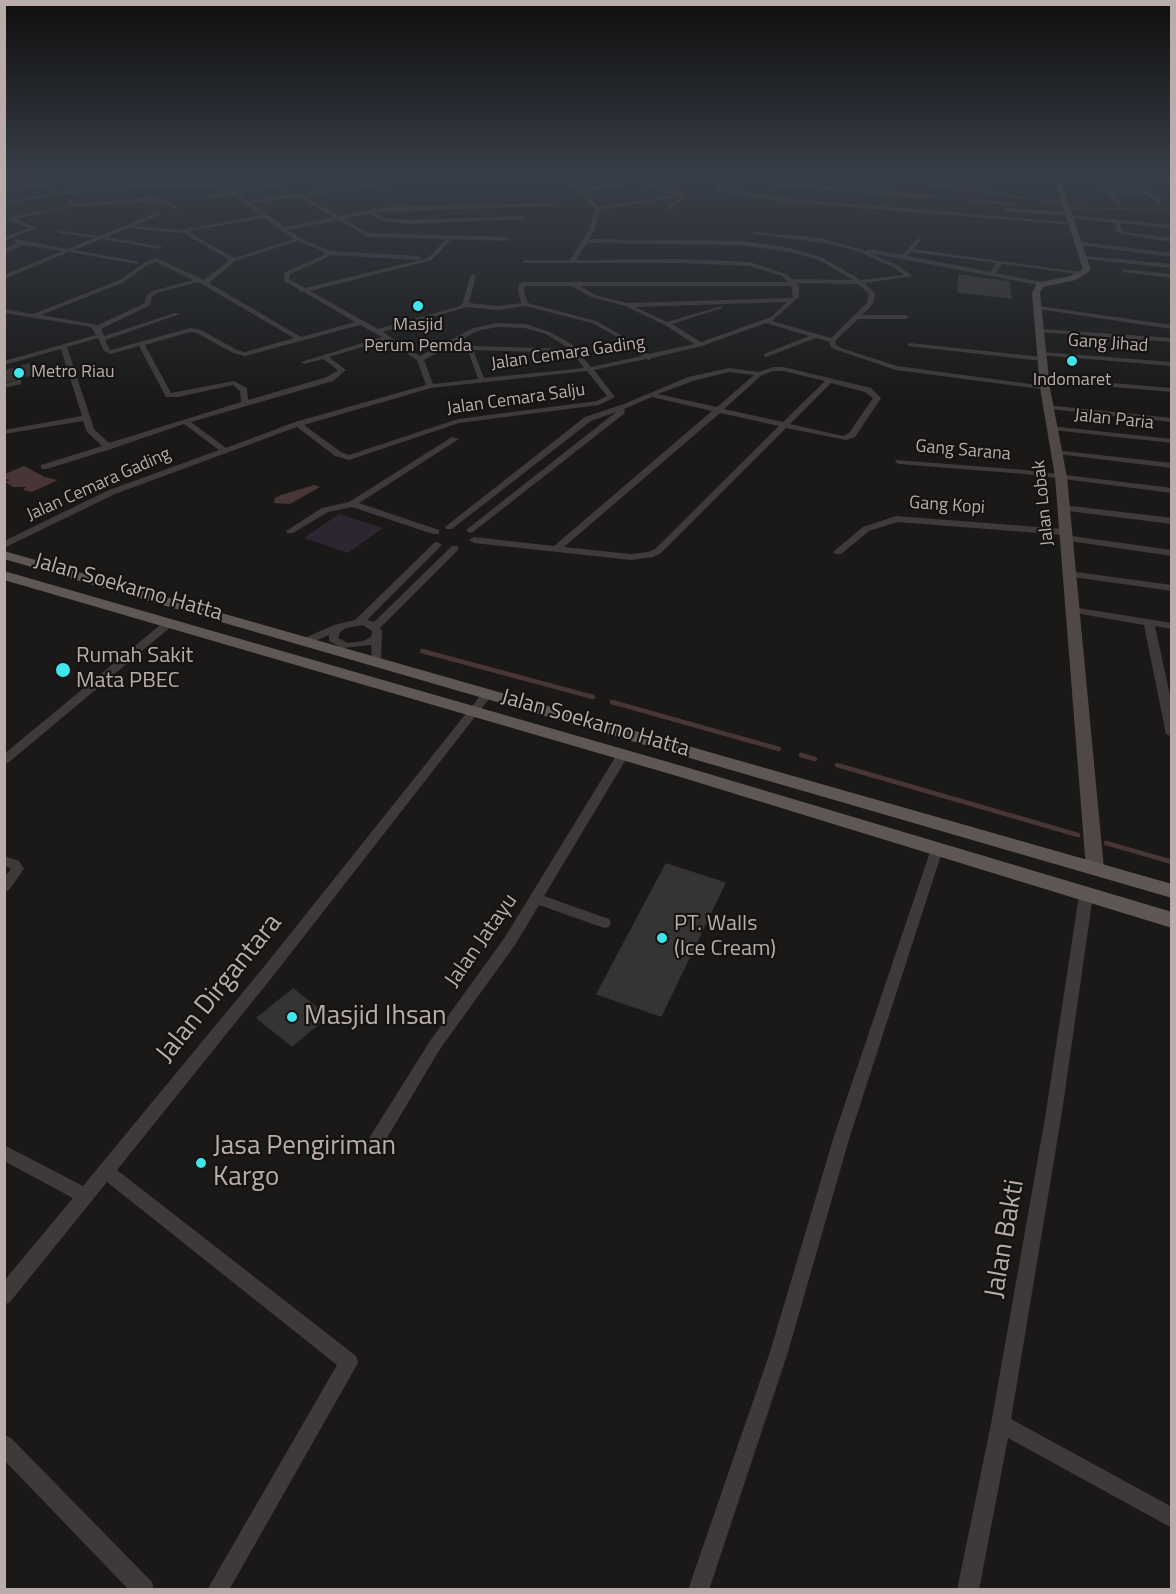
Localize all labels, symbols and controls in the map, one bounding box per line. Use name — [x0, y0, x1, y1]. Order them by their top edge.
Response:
marker: Masjid Perum Pemda — [411, 299, 425, 313]
place label: Masjid Perum Pemda — [364, 315, 472, 358]
street label: Gang Jihad — [1067, 330, 1149, 358]
street label: Jalan Cemara Gading — [490, 332, 646, 376]
marker: Indomaret — [1065, 354, 1079, 368]
place label: Metro Riau — [31, 362, 115, 384]
marker: Metro Riau — [12, 366, 26, 380]
place label: Indomaret — [1033, 370, 1111, 392]
street label: Jalan Cemara Salju — [445, 380, 587, 420]
street label: Jalan Paria — [1073, 405, 1155, 435]
street label: Gang Sarana — [914, 436, 1012, 466]
street label: Jalan Cemara Gading — [24, 444, 174, 526]
street label: Jalan Lobak — [1029, 459, 1059, 547]
street label: Gang Kopi — [908, 493, 986, 519]
street label: Jalan Soekarno Hatta — [31, 549, 225, 627]
place label: Rumah Sakit Mata PBEC — [76, 644, 193, 696]
marker: Rumah Sakit Mata PBEC — [54, 661, 72, 679]
street label: Jalan Soekarno Hatta — [498, 685, 692, 763]
street label: Jalan Jatayu — [440, 889, 524, 993]
street label: Jalan Dirgantara — [150, 908, 290, 1070]
place label: PT. Walls (Ice Cream) — [674, 912, 776, 963]
marker: PT. Walls (Ice Cream) — [655, 931, 669, 945]
place label: Masjid Ihsan — [304, 1001, 447, 1033]
marker: Masjid Ihsan — [285, 1010, 299, 1024]
place label: Jasa Pengiriman Kargo — [213, 1131, 396, 1194]
marker: Jasa Pengiriman Kargo — [194, 1156, 208, 1170]
street label: Jalan Bakti — [980, 1177, 1032, 1301]

